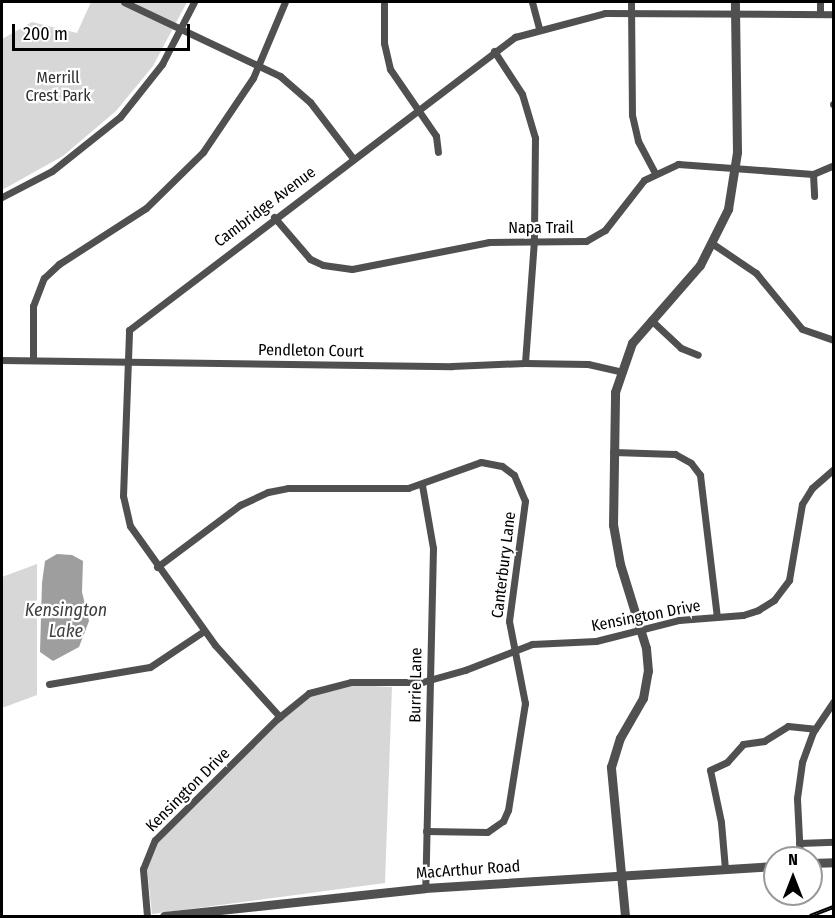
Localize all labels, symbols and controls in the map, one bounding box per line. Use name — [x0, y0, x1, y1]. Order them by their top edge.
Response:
scale bar — [15, 12, 194, 50]
text: 200 m — [23, 23, 68, 45]
park label: Merrill Crest Park — [25, 68, 91, 106]
street label: Cambridge Avenue — [211, 163, 319, 251]
street label: Napa Trail — [508, 218, 574, 238]
street label: Pendleton Court — [258, 340, 364, 362]
street label: Canterbury Lane — [488, 511, 520, 619]
street label: Kensington Drive — [590, 596, 702, 636]
water label: Kensington Lake — [25, 600, 107, 642]
street label: Burrie Lane — [406, 647, 426, 723]
street label: Kensington Drive — [142, 744, 234, 836]
north arrow — [763, 846, 823, 906]
text: N — [788, 850, 798, 869]
street label: MacArthur Road — [415, 857, 521, 883]

